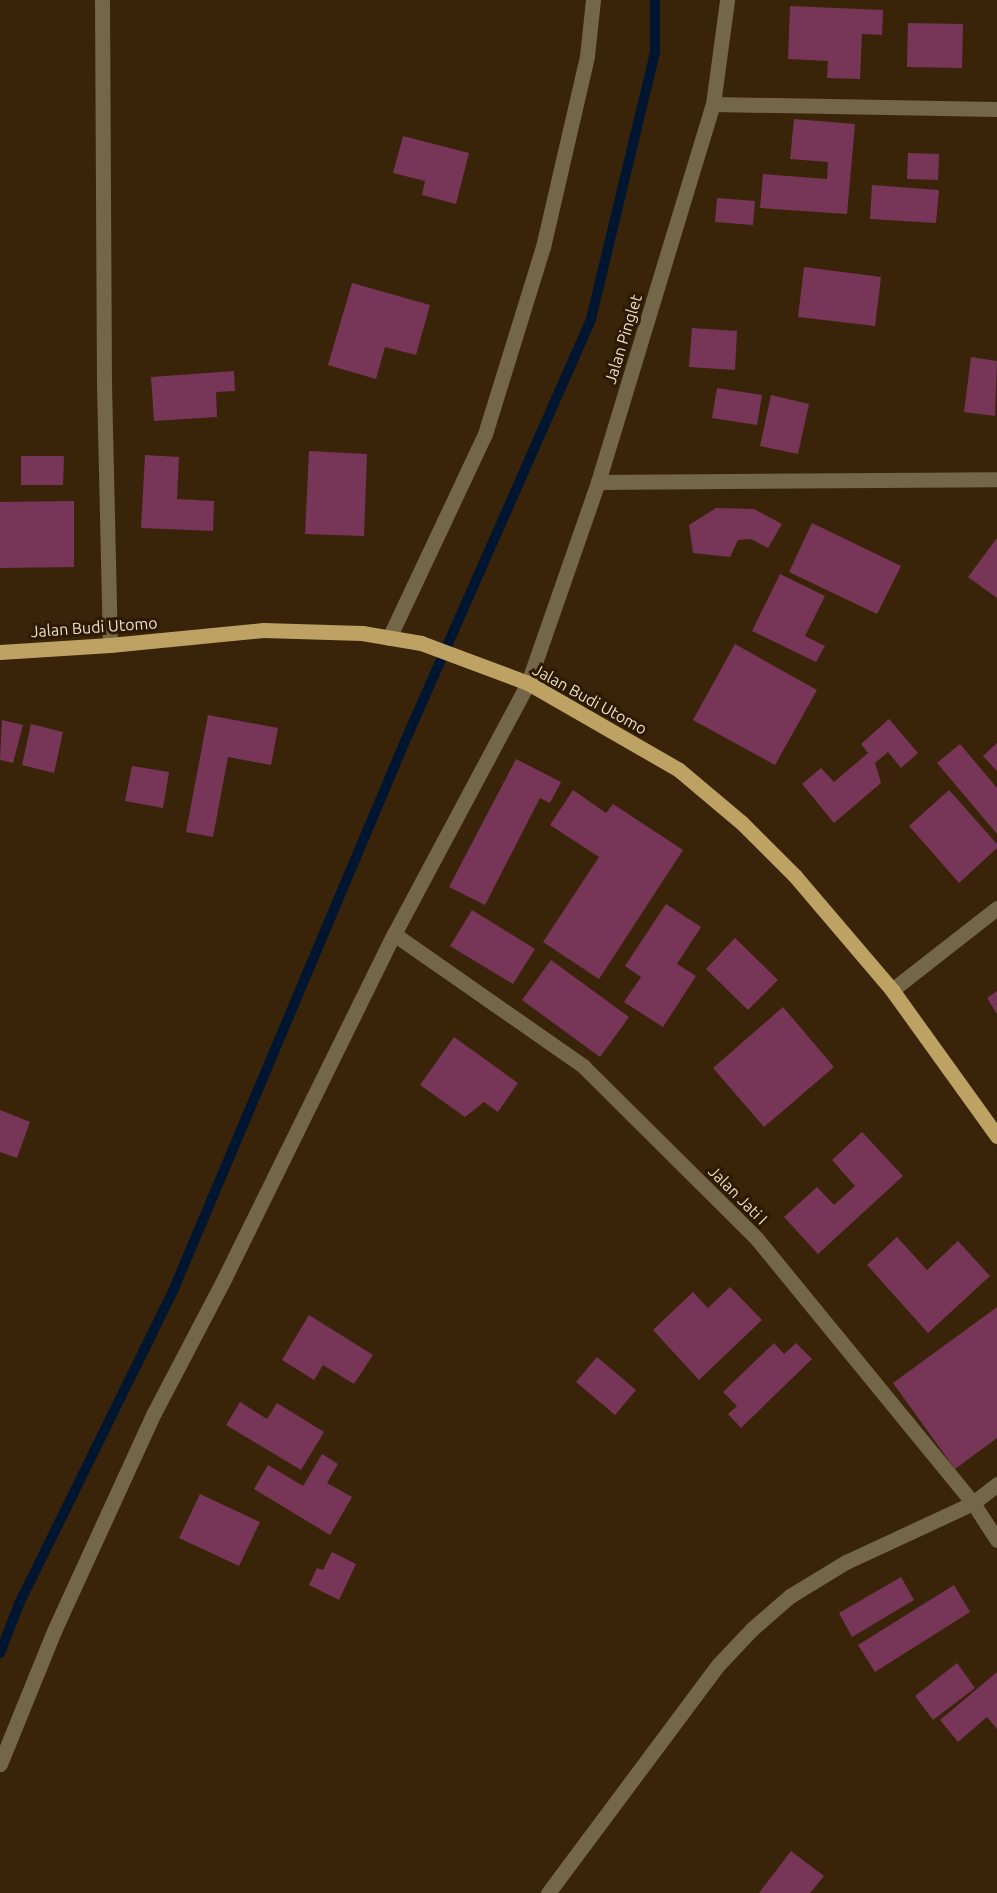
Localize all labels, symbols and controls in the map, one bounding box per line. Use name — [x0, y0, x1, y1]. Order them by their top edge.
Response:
street label: Jalan Pinglet — [600, 292, 646, 386]
street label: Jalan Budi Utomo — [30, 613, 158, 641]
street label: Jalan Budi Utomo — [530, 660, 650, 738]
street label: Jalan Jati I — [705, 1162, 771, 1228]

